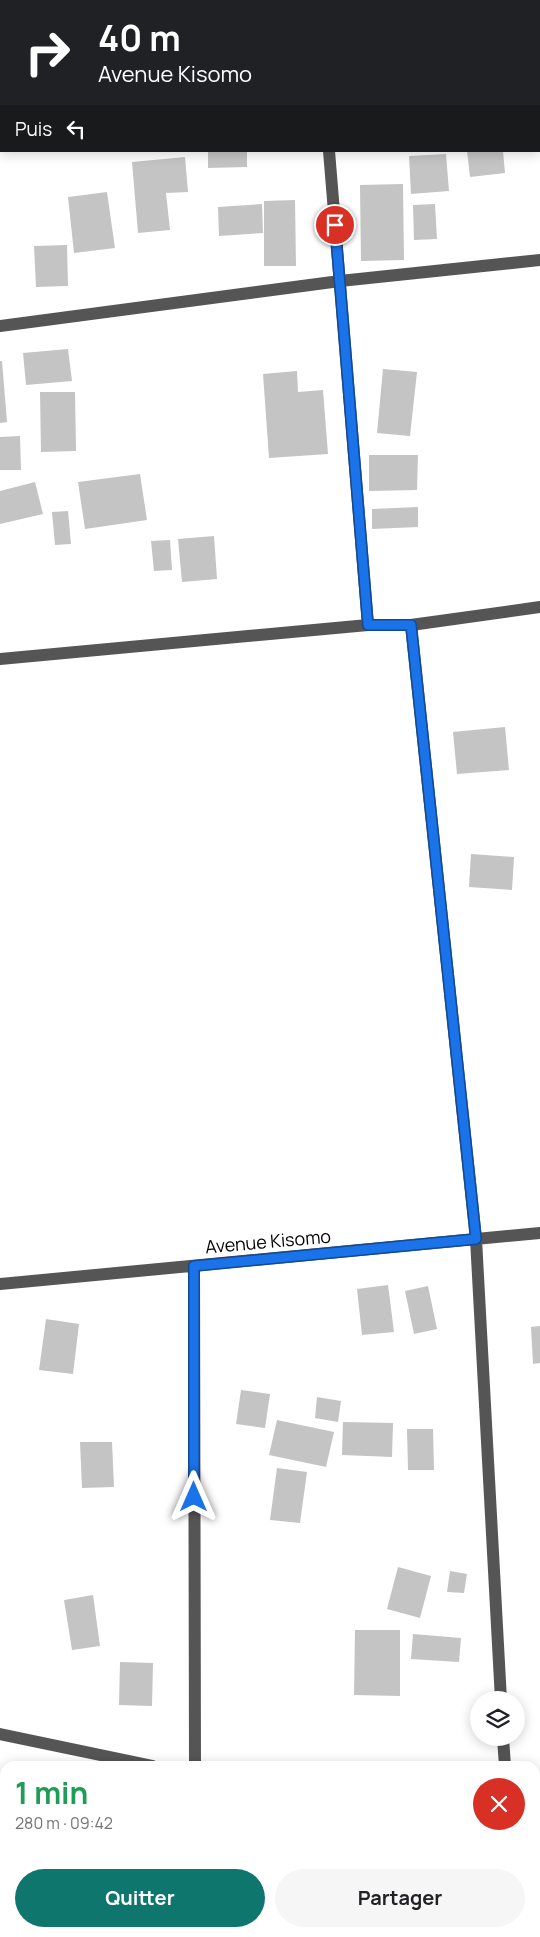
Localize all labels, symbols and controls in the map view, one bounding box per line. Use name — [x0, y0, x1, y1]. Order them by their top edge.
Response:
text: 40 m — [98, 14, 181, 62]
icon: right — [15, 20, 80, 85]
text: Avenue Kisomo — [98, 59, 252, 89]
icon: left — [62, 115, 90, 143]
text: Puis — [15, 116, 52, 142]
pin — [314, 204, 356, 246]
icon: arrive — [321, 211, 349, 239]
street label: Avenue Kisomo — [204, 1224, 332, 1258]
position arrow — [167, 1470, 219, 1522]
map controls — [470, 1691, 525, 1746]
button: layers — [470, 1691, 525, 1746]
text: 1 min — [15, 1772, 88, 1813]
button: close — [473, 1778, 525, 1830]
text: 280 m · 09:42 — [15, 1812, 113, 1834]
button: Quitter — [15, 1869, 265, 1927]
button: Partager — [275, 1869, 525, 1927]

